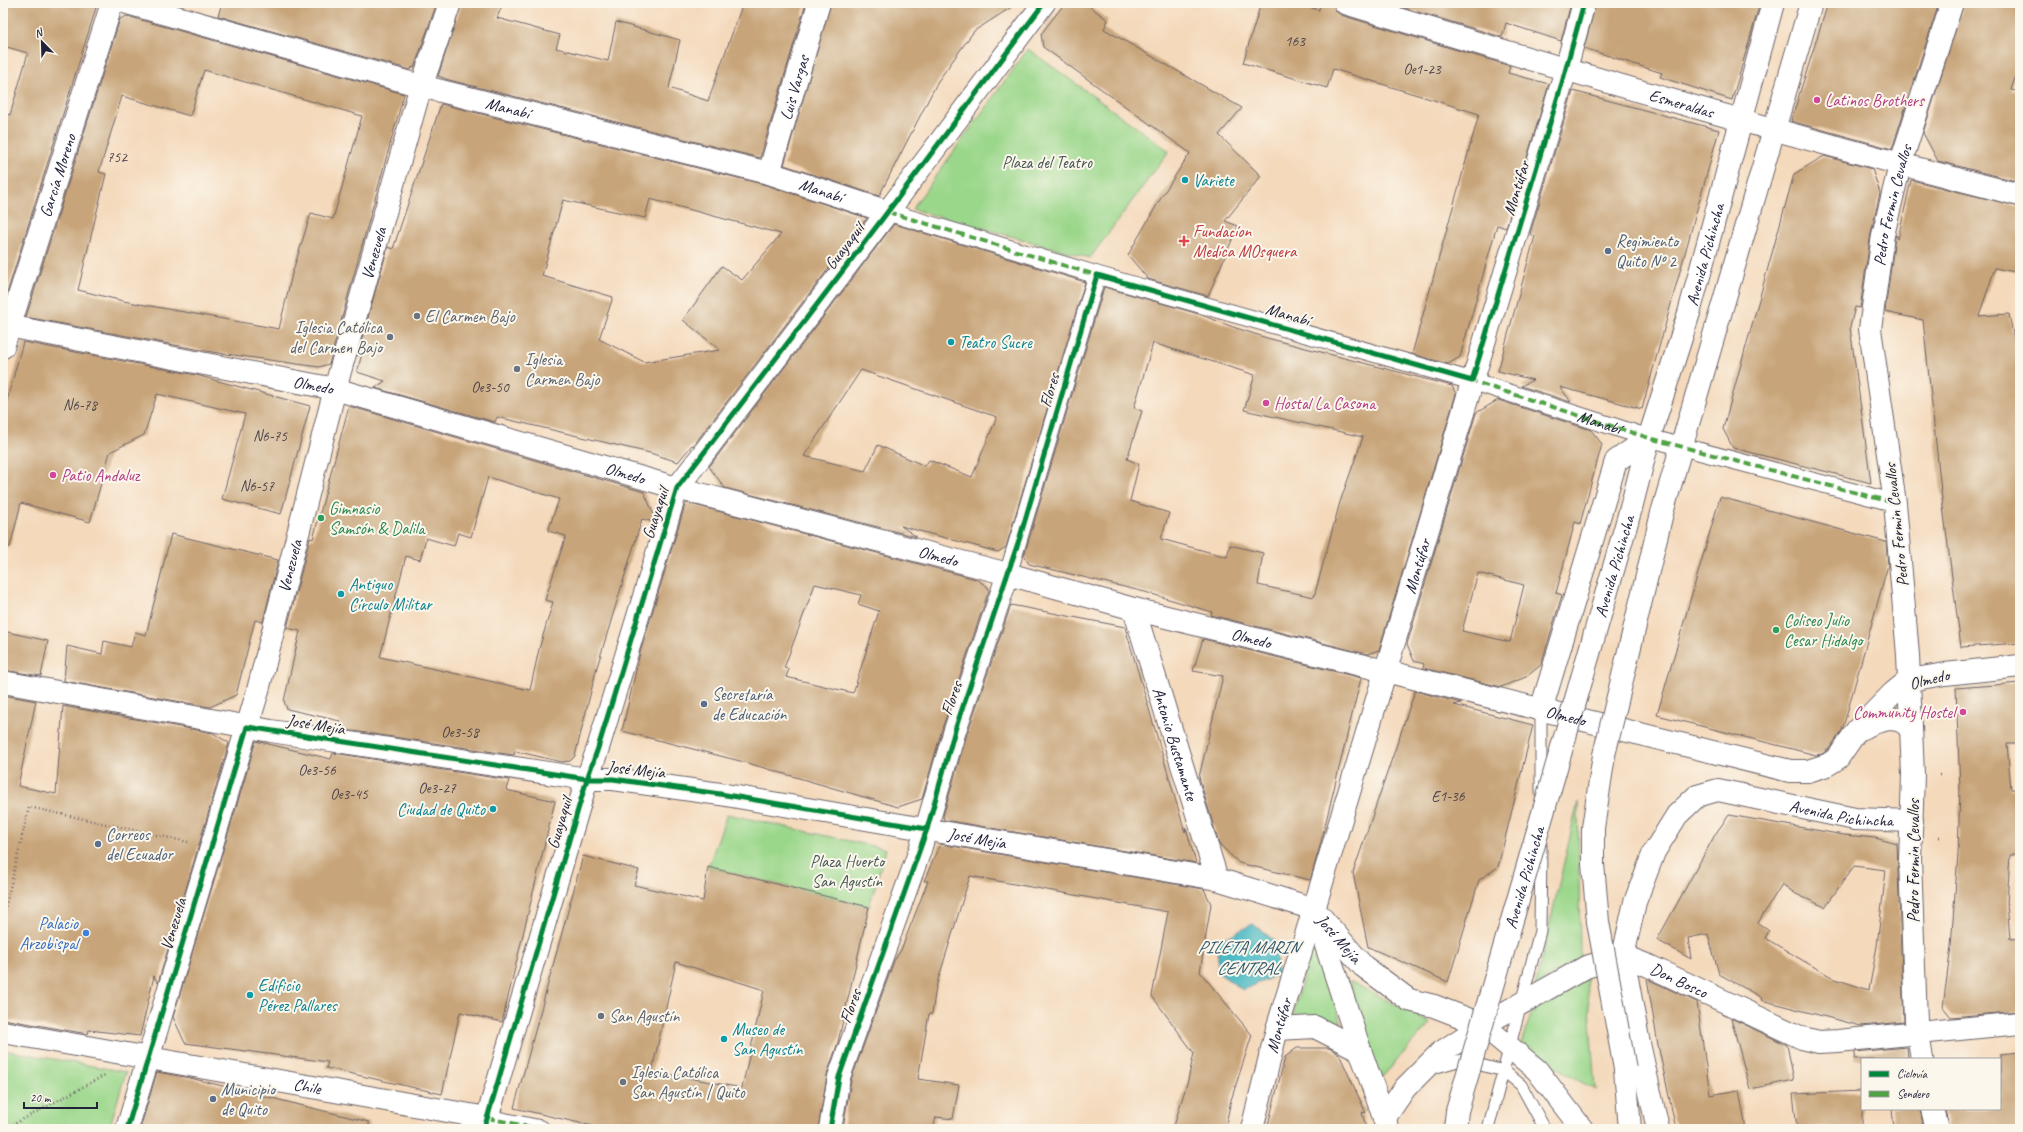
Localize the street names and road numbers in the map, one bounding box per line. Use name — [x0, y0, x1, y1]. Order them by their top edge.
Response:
street label: Luis Vargas — [775, 51, 815, 122]
street label: Esmeraldas — [1647, 84, 1718, 123]
street label: Manabí — [483, 93, 536, 125]
street label: García Moreno — [35, 130, 81, 220]
street label: Pedro Fermin Cevallos — [1869, 140, 1918, 267]
street label: Montúfar — [1498, 156, 1535, 218]
street label: Manabí — [796, 174, 849, 209]
street label: Avenida Pichincha — [1681, 199, 1730, 308]
street label: Guayaquil — [820, 216, 871, 274]
street label: Venezuela — [357, 224, 392, 282]
street label: Manabí — [1263, 298, 1316, 332]
street label: Flores — [1035, 369, 1065, 410]
street label: Olmedo — [291, 371, 337, 400]
street label: Manabí — [1575, 406, 1627, 441]
street label: Olmedo — [603, 458, 649, 490]
street label: Pedro Fermin Cevallos — [1879, 460, 1913, 588]
street label: Guayaquil — [637, 482, 675, 542]
street label: Avenida Pichincha — [1590, 511, 1640, 620]
street label: Montúfar — [1399, 534, 1436, 596]
street label: Venezuela — [273, 537, 307, 595]
street label: Olmedo — [916, 541, 962, 572]
street label: Olmedo — [1229, 623, 1275, 654]
street label: Olmedo — [1907, 664, 1953, 695]
street label: Flores — [936, 676, 968, 718]
street label: Antonio Bustamante — [1148, 685, 1203, 805]
street label: Olmedo — [1544, 701, 1590, 732]
street label: José Mejía — [284, 709, 348, 740]
street label: José Mejía — [605, 756, 668, 783]
street label: Guayaquil — [542, 792, 578, 851]
street label: Avenida Pichincha — [1787, 795, 1895, 831]
street label: Pedro Fermin Cevallos — [1903, 797, 1924, 923]
street label: José Mejía — [946, 823, 1009, 854]
street label: Avenida Pichincha — [1500, 823, 1550, 931]
street label: Venezuela — [156, 894, 192, 953]
street label: José Mejía — [1311, 909, 1367, 969]
street label: Don Bosco — [1647, 958, 1712, 1003]
street label: Flores — [835, 984, 867, 1026]
street label: Montúfar — [1261, 994, 1297, 1055]
street label: Chile — [292, 1074, 324, 1100]

